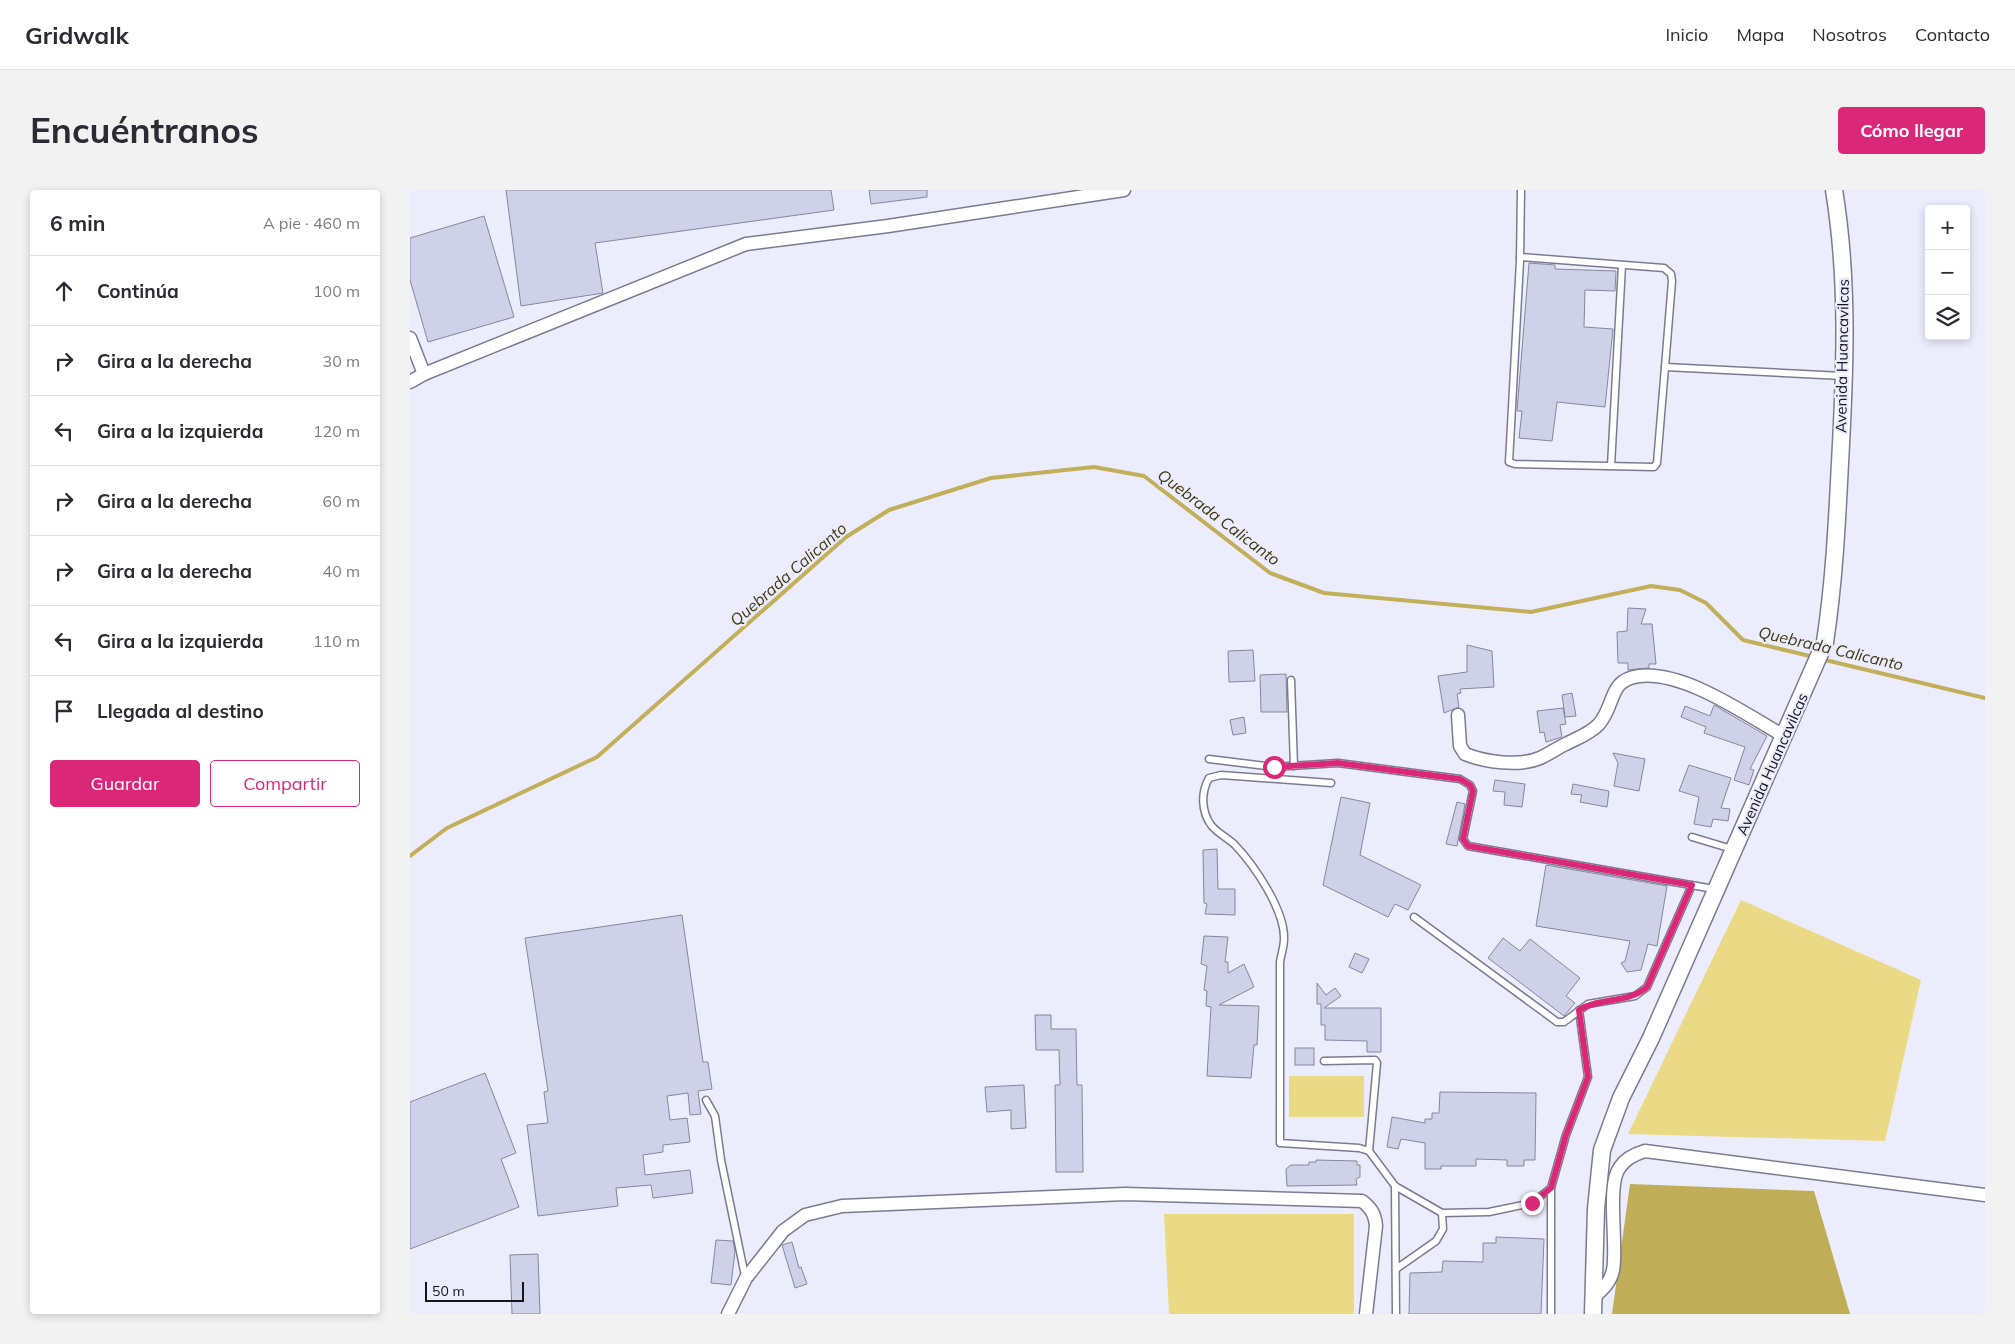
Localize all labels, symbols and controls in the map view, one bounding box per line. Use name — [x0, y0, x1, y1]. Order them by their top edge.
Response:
text: Gridwalk — [25, 20, 129, 50]
text: Inicio — [1665, 23, 1708, 46]
text: Mapa — [1736, 23, 1784, 46]
text: Nosotros — [1812, 23, 1887, 46]
text: Contacto — [1915, 23, 1990, 46]
button: Cómo llegar — [1838, 107, 1985, 154]
text: Encuéntranos — [30, 108, 259, 152]
map controls — [1925, 205, 1970, 340]
button: + — [1925, 205, 1970, 250]
text: 6 min — [50, 210, 105, 236]
text: A pie · 460 m — [263, 213, 360, 233]
button: − — [1925, 250, 1970, 295]
icon: ahead — [50, 277, 78, 305]
text: Continúa — [97, 279, 179, 303]
street label: Avenida Huancavilcas — [1831, 279, 1853, 433]
text: 100 m — [313, 281, 360, 301]
button: layers — [1925, 295, 1970, 340]
icon: right — [50, 347, 78, 375]
text: Gira a la derecha — [97, 349, 252, 373]
text: 30 m — [323, 351, 360, 371]
icon: left — [50, 417, 78, 445]
text: Gira a la izquierda — [97, 419, 263, 443]
text: 120 m — [313, 421, 360, 441]
water label: Quebrada Calicanto — [1154, 464, 1284, 570]
icon: right — [50, 487, 78, 515]
text: Gira a la derecha — [97, 489, 252, 513]
text: 60 m — [323, 491, 360, 511]
water label: Quebrada Calicanto — [726, 518, 850, 630]
icon: right — [50, 557, 78, 585]
text: Gira a la derecha — [97, 559, 252, 583]
text: 40 m — [323, 561, 360, 581]
water label: Quebrada Calicanto — [1757, 622, 1905, 674]
icon: left — [50, 627, 78, 655]
text: Gira a la izquierda — [97, 629, 263, 653]
text: 110 m — [313, 631, 360, 651]
street label: Avenida Huancavilcas — [1732, 690, 1812, 838]
icon: arrive — [50, 697, 78, 725]
text: Llegada al destino — [97, 699, 264, 723]
route start — [1263, 756, 1286, 779]
button: Guardar — [50, 760, 200, 807]
button: Compartir — [210, 760, 360, 807]
route end — [1521, 1192, 1544, 1215]
scale bar — [425, 1279, 524, 1302]
text: 50 m — [432, 1282, 465, 1300]

